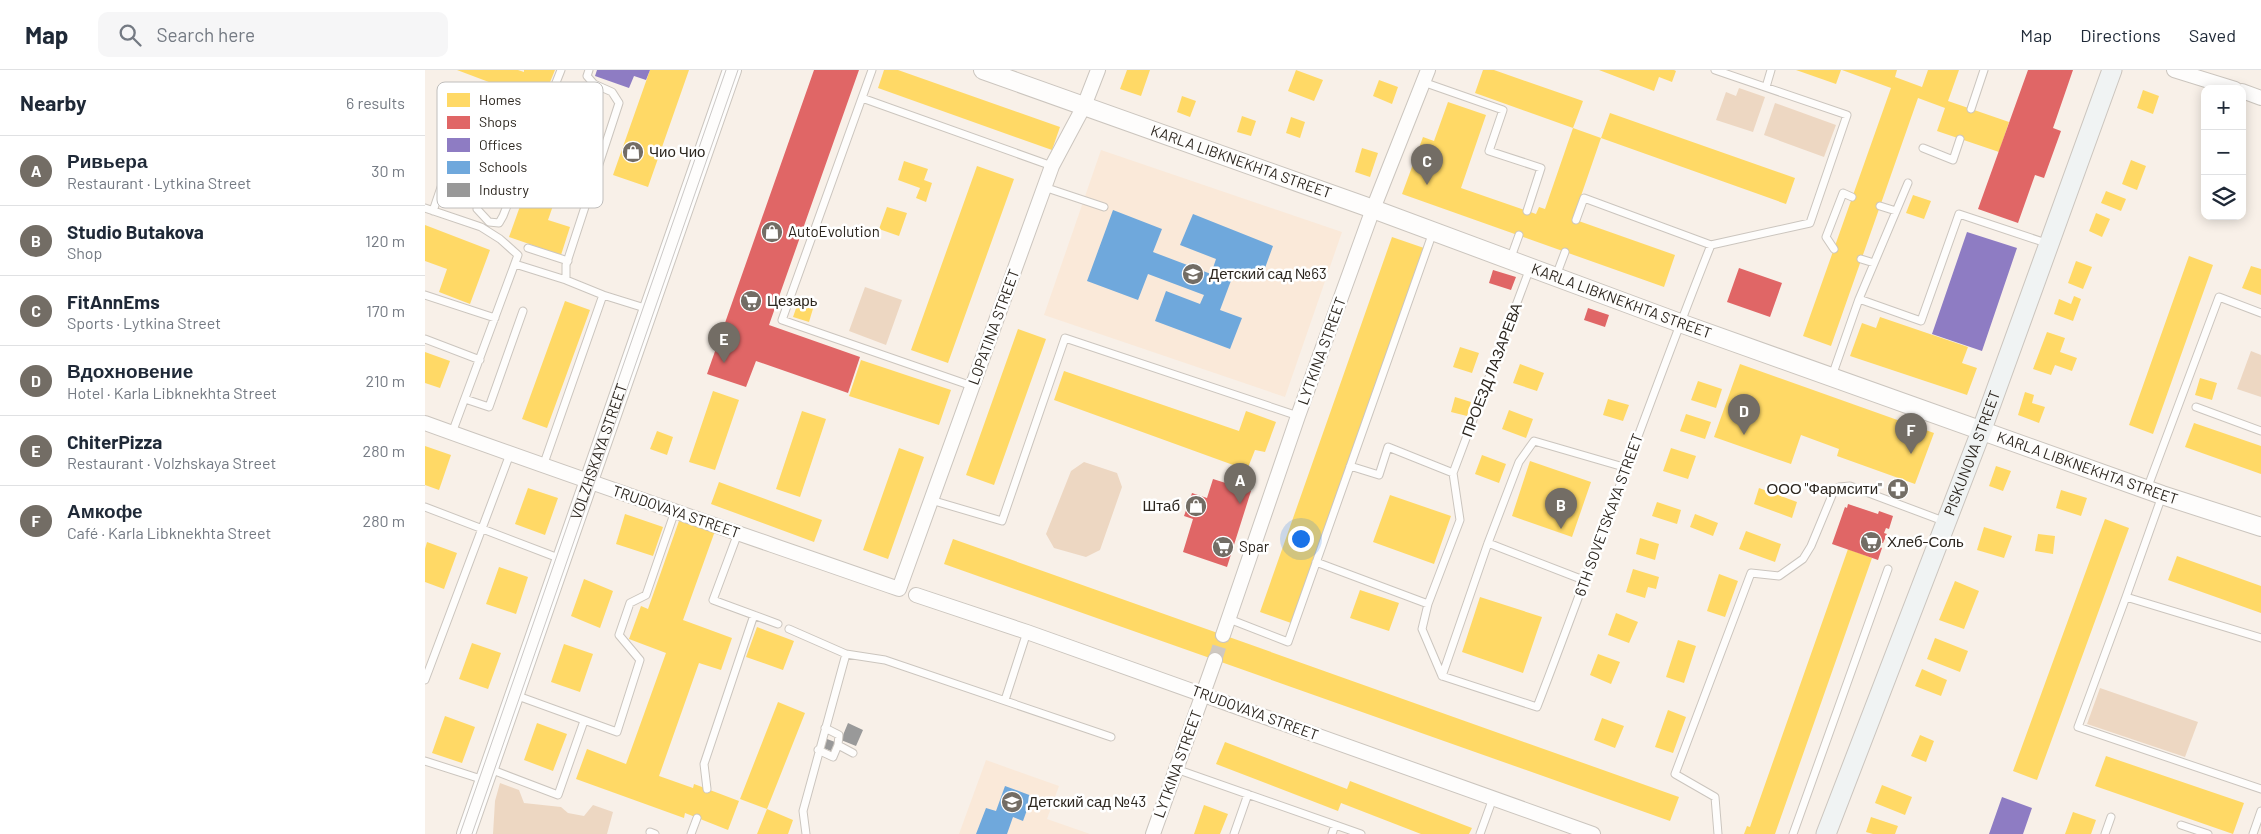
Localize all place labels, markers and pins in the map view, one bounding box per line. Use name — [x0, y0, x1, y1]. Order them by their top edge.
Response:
shop icon: Чио Чио — [621, 140, 645, 164]
place label: Чио Чио — [649, 142, 705, 160]
pin: C — [1411, 144, 1443, 185]
shop icon: AutoEvolution — [760, 220, 784, 244]
place label: AutoEvolution — [788, 222, 880, 240]
school or university icon: Детский сад №63 — [1181, 262, 1205, 286]
place label: Детский сад №63 — [1209, 264, 1327, 282]
supermarket icon: Цезарь — [739, 289, 763, 313]
place label: Цезарь — [767, 291, 818, 309]
pin: E — [708, 322, 740, 363]
pin: D — [1728, 394, 1760, 435]
pin: F — [1895, 413, 1927, 454]
pin: A — [1224, 463, 1256, 504]
pharmacy icon: ООО "Фармсити" — [1886, 477, 1910, 501]
place label: ООО "Фармсити" — [1767, 479, 1882, 497]
pin: B — [1545, 488, 1577, 529]
shop icon: Штаб — [1184, 494, 1208, 518]
place label: Штаб — [1143, 496, 1180, 514]
supermarket icon: Хлеб-Соль — [1859, 530, 1883, 554]
place label: Хлеб-Соль — [1887, 532, 1964, 550]
supermarket icon: Spar — [1211, 535, 1235, 559]
place label: Spar — [1239, 537, 1270, 555]
school or university icon: Детский сад №43 — [1000, 790, 1024, 814]
place label: Детский сад №43 — [1028, 792, 1146, 810]

